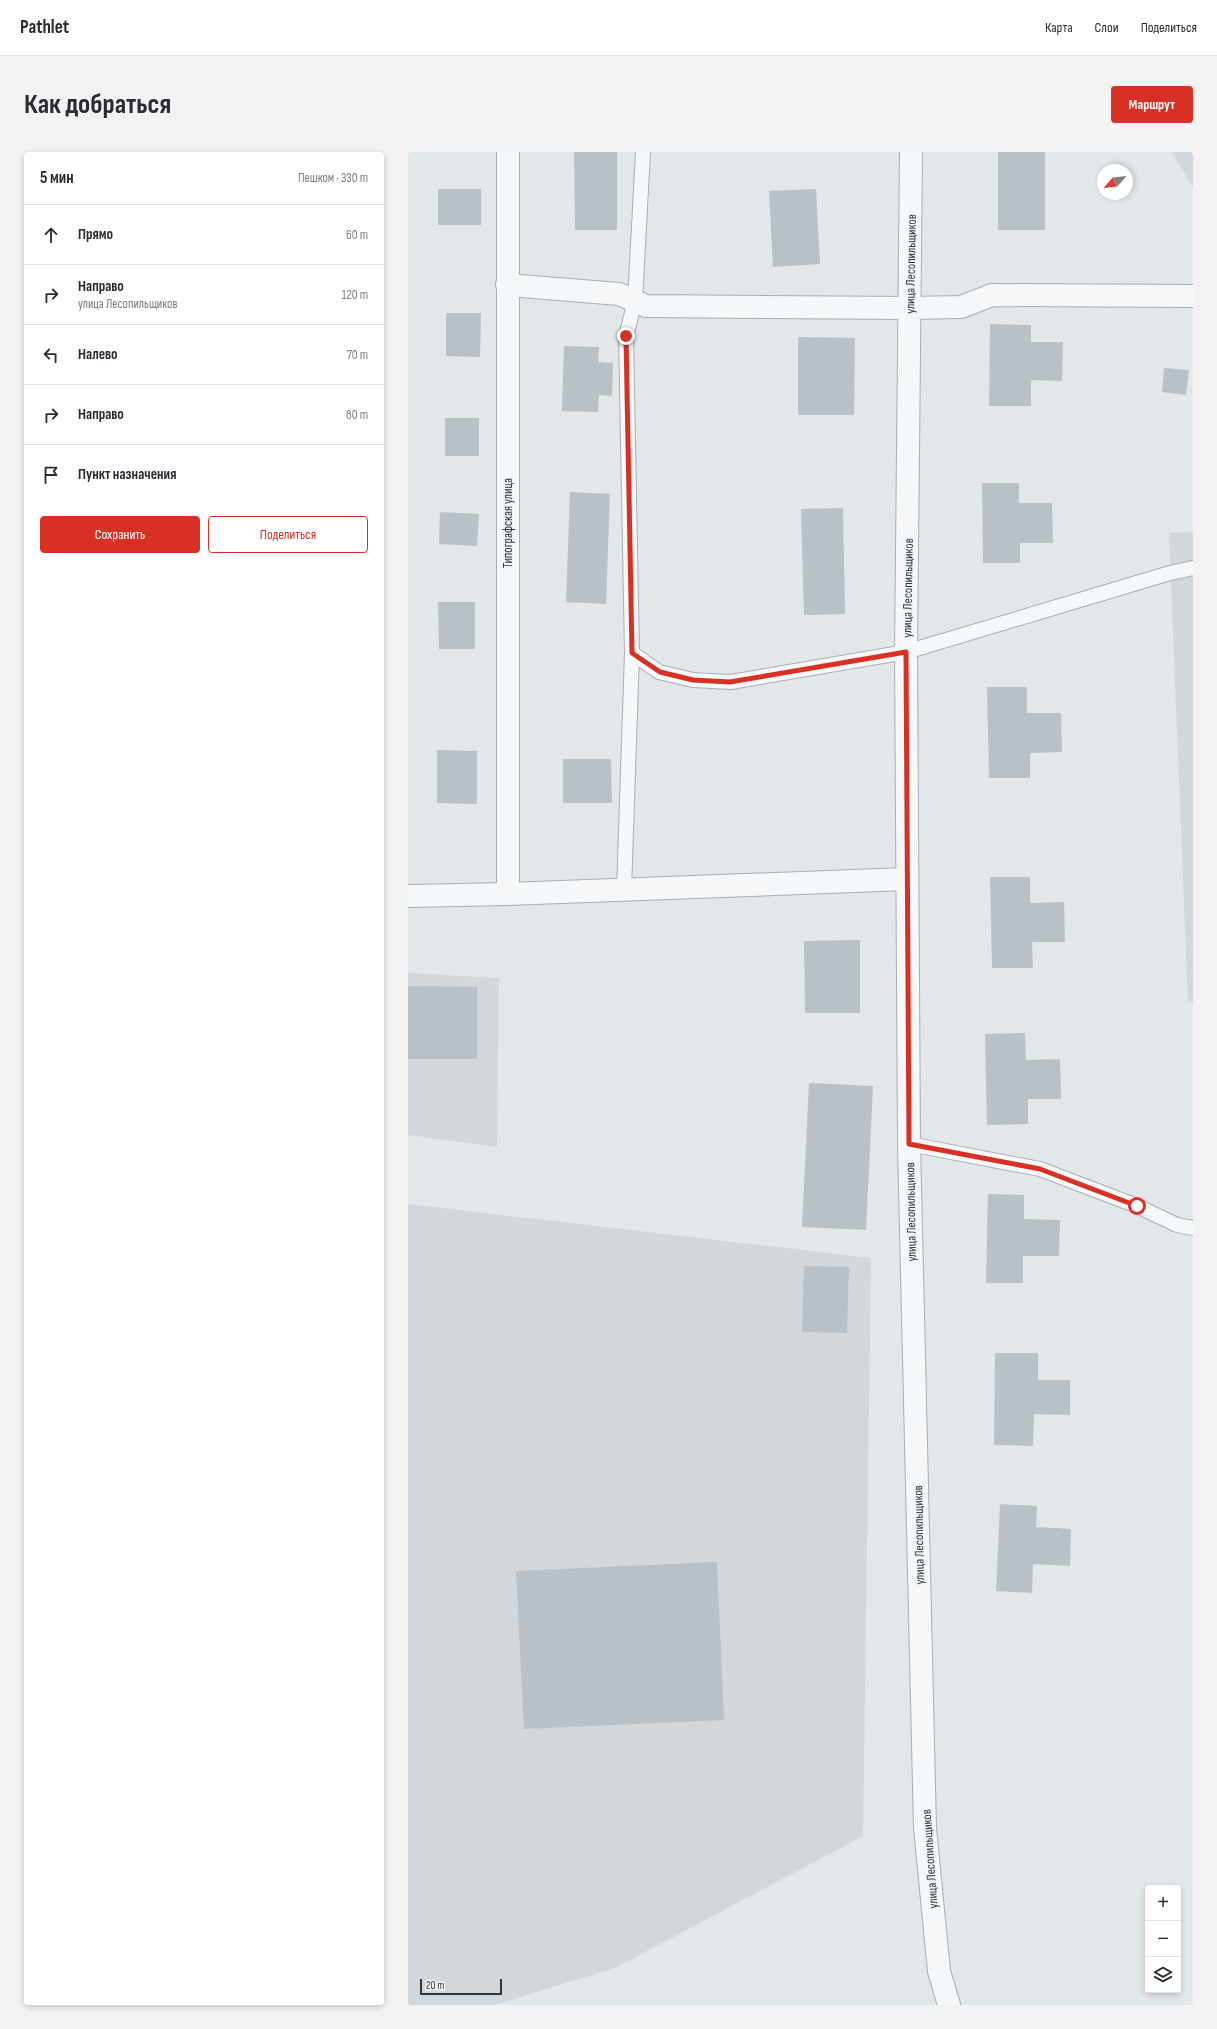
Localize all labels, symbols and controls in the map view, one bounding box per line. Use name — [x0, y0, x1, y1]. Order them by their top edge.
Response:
text: Pathlet — [20, 16, 69, 39]
text: Карта — [1045, 19, 1073, 36]
text: Слои — [1095, 19, 1119, 36]
text: Поделиться — [1141, 19, 1197, 36]
button: Маршрут — [1111, 86, 1193, 123]
text: Как добраться — [24, 88, 171, 121]
north arrow — [1097, 164, 1133, 200]
text: 5 мин — [40, 168, 74, 188]
text: Пешком · 330 m — [298, 170, 368, 186]
street label: улица Лесопильщиков — [902, 214, 920, 314]
icon: ahead — [40, 224, 62, 246]
text: Прямо — [78, 225, 113, 244]
text: 60 m — [346, 227, 368, 243]
text: Направо — [78, 277, 124, 296]
icon: right — [40, 284, 62, 306]
text: 120 m — [342, 287, 368, 303]
text: улица Лесопильщиков — [78, 296, 177, 312]
route end — [617, 327, 635, 345]
icon: left — [40, 344, 62, 366]
text: Налево — [78, 345, 118, 364]
text: 70 m — [347, 347, 368, 363]
icon: right — [40, 404, 62, 426]
text: Направо — [78, 405, 124, 424]
text: 80 m — [346, 407, 368, 423]
icon: arrive — [40, 464, 62, 486]
text: Пункт назначения — [78, 465, 176, 484]
street label: Типографская улица — [500, 478, 516, 568]
button: Сохранить — [40, 516, 200, 553]
button: Поделиться — [208, 516, 368, 553]
street label: улица Лесопильщиков — [899, 538, 917, 638]
street label: улица Лесопильщиков — [902, 1162, 920, 1262]
route start — [1128, 1197, 1146, 1215]
street label: улица Лесопильщиков — [910, 1485, 928, 1585]
street label: улица Лесопильщиков — [919, 1809, 941, 1909]
map controls — [1145, 1885, 1181, 1993]
button: + — [1145, 1885, 1181, 1921]
button: − — [1145, 1921, 1181, 1957]
button: layers — [1145, 1957, 1181, 1993]
scale bar — [420, 1977, 502, 1996]
text: 20 m — [426, 1979, 444, 1992]

